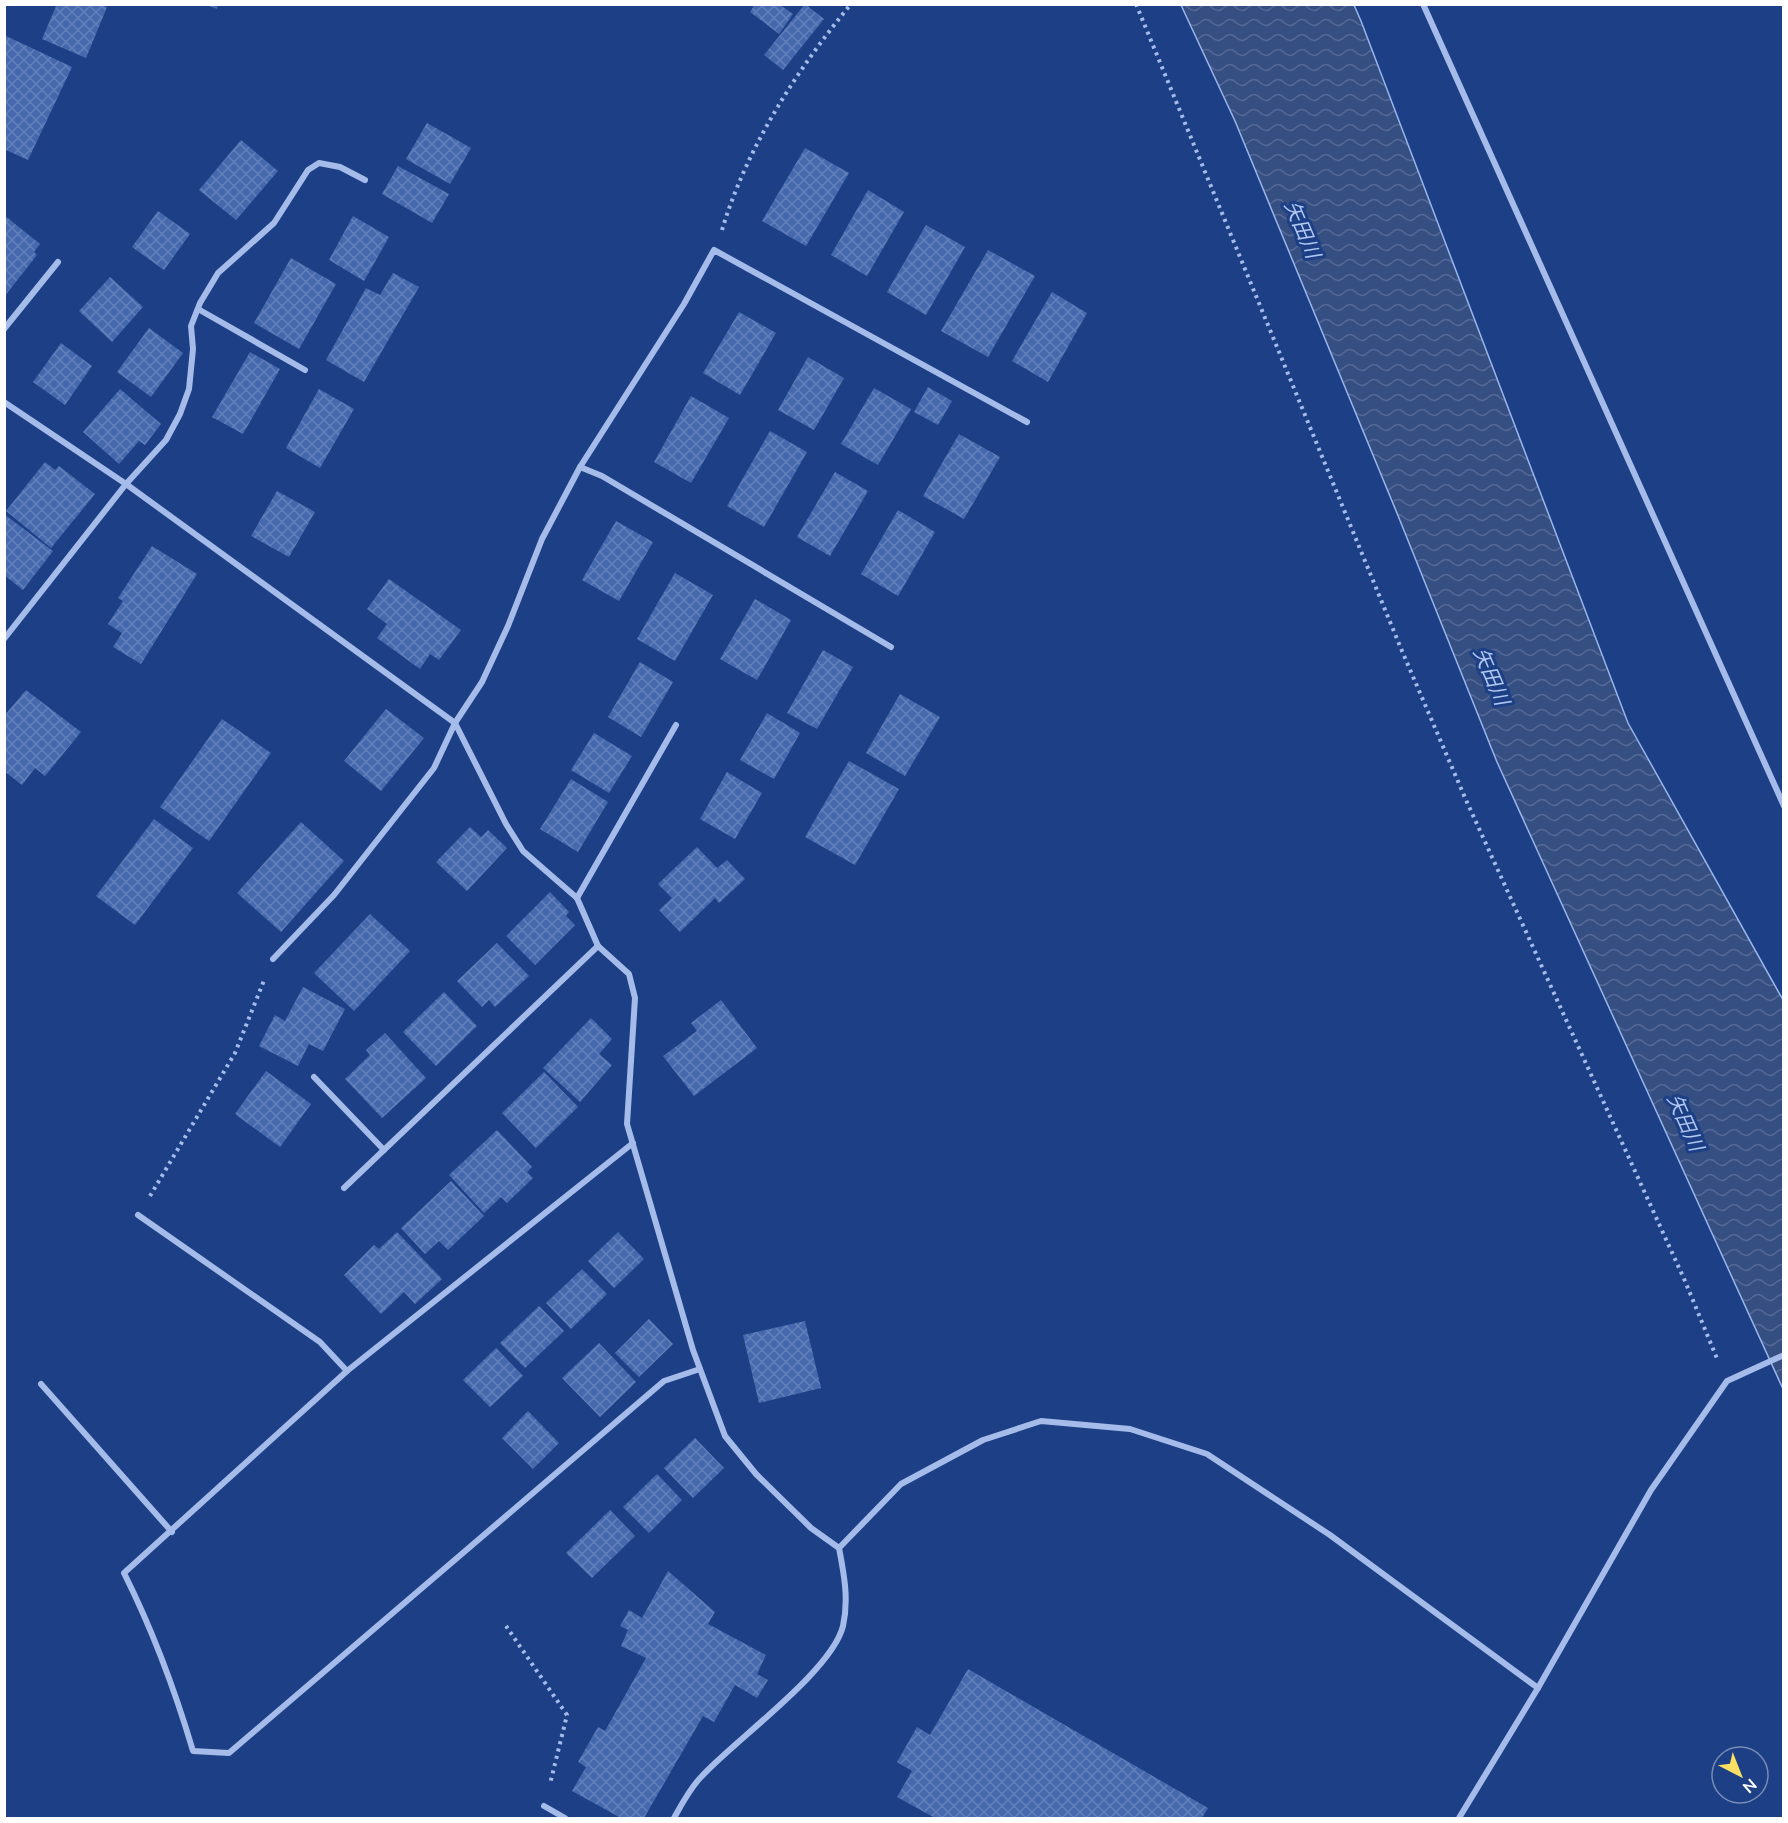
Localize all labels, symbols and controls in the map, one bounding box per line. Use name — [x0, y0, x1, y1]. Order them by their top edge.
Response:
water label: 矢田川 — [1280, 197, 1327, 263]
water label: 矢田川 — [1469, 644, 1516, 710]
water label: 矢田川 — [1662, 1090, 1710, 1156]
north arrow — [1710, 1745, 1770, 1805]
text: N — [1739, 1775, 1761, 1798]

